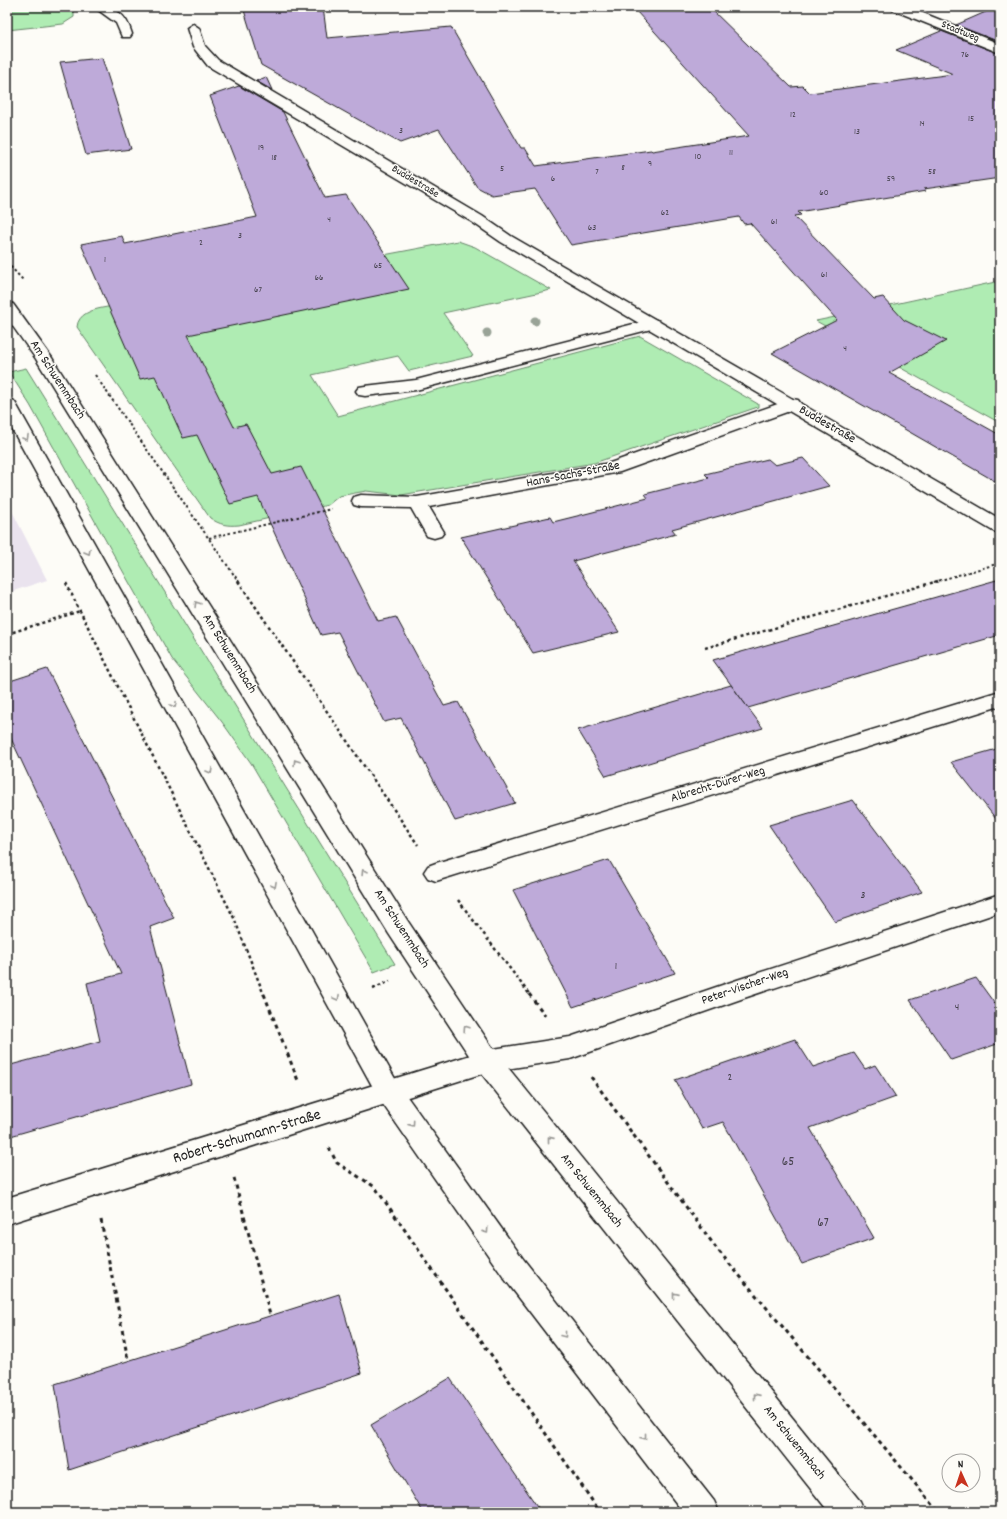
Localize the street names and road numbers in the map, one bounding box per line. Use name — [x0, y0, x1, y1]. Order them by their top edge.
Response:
street label: Stadtweg — [938, 17, 982, 47]
street label: Buddestraße — [388, 161, 442, 203]
street label: Am Schwemmbach — [24, 337, 90, 423]
street label: Buddestraße — [795, 401, 859, 449]
street label: Hans-Sachs-Straße — [525, 457, 622, 493]
street label: Am Schwemmbach — [197, 610, 261, 698]
street label: Albrecht-Dürer-Weg — [668, 762, 768, 808]
street label: Am Schwemmbach — [368, 886, 434, 972]
street label: Peter-Vischer-Weg — [699, 963, 791, 1011]
street label: Robert-Schumann-Straße — [170, 1104, 324, 1170]
street label: Am Schwemmbach — [555, 1150, 627, 1232]
street label: Am Schwemmbach — [758, 1402, 830, 1484]

